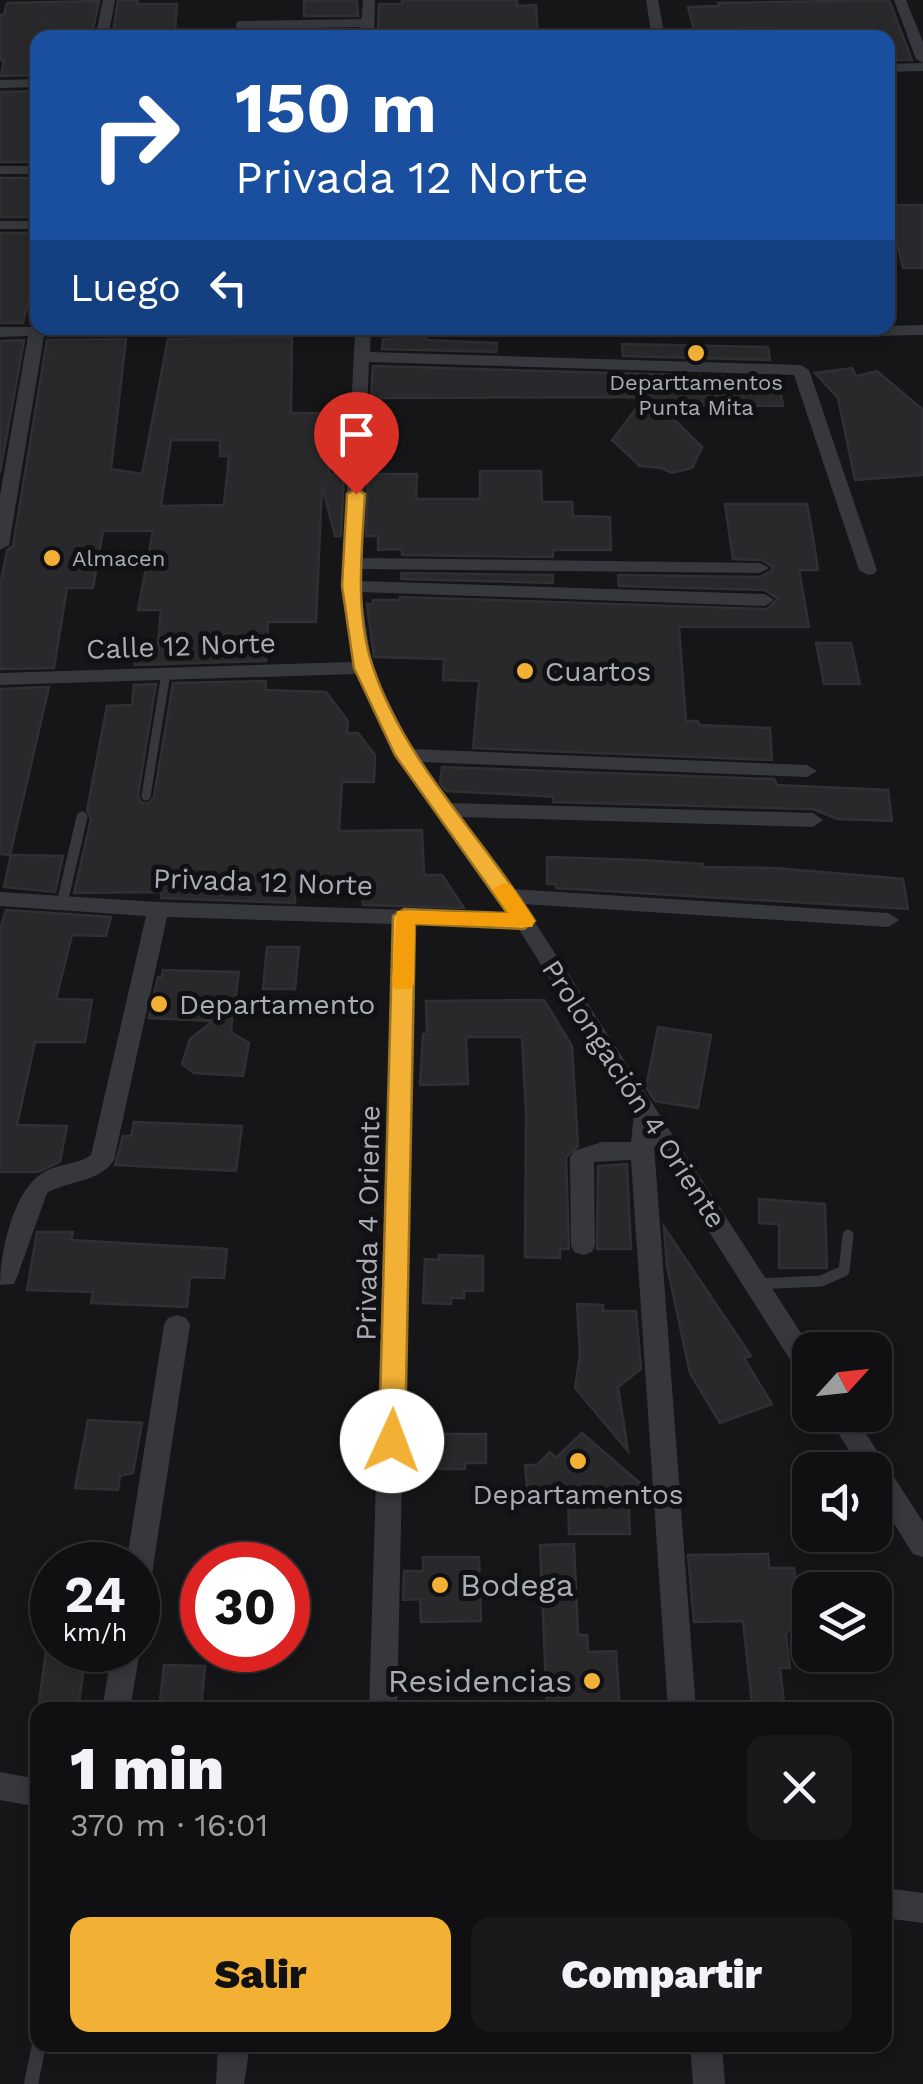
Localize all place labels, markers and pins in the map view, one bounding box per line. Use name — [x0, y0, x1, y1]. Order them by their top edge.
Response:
marker: Departtamentos Punta Mita — [685, 342, 707, 364]
place label: Departtamentos Punta Mita — [609, 370, 783, 420]
pin — [314, 392, 399, 495]
place label: Almacen — [72, 546, 165, 571]
marker: Almacen — [41, 547, 63, 569]
place label: Cuartos — [545, 655, 651, 688]
marker: Cuartos — [514, 660, 536, 682]
place label: Departamento — [179, 988, 375, 1021]
marker: Departamento — [148, 993, 170, 1015]
marker: Departamentos — [567, 1450, 589, 1472]
place label: Departamentos — [472, 1478, 684, 1511]
place label: Bodega — [460, 1566, 574, 1604]
marker: Bodega — [429, 1574, 451, 1596]
place label: Residencias — [388, 1662, 572, 1700]
marker: Residencias — [581, 1670, 603, 1692]

